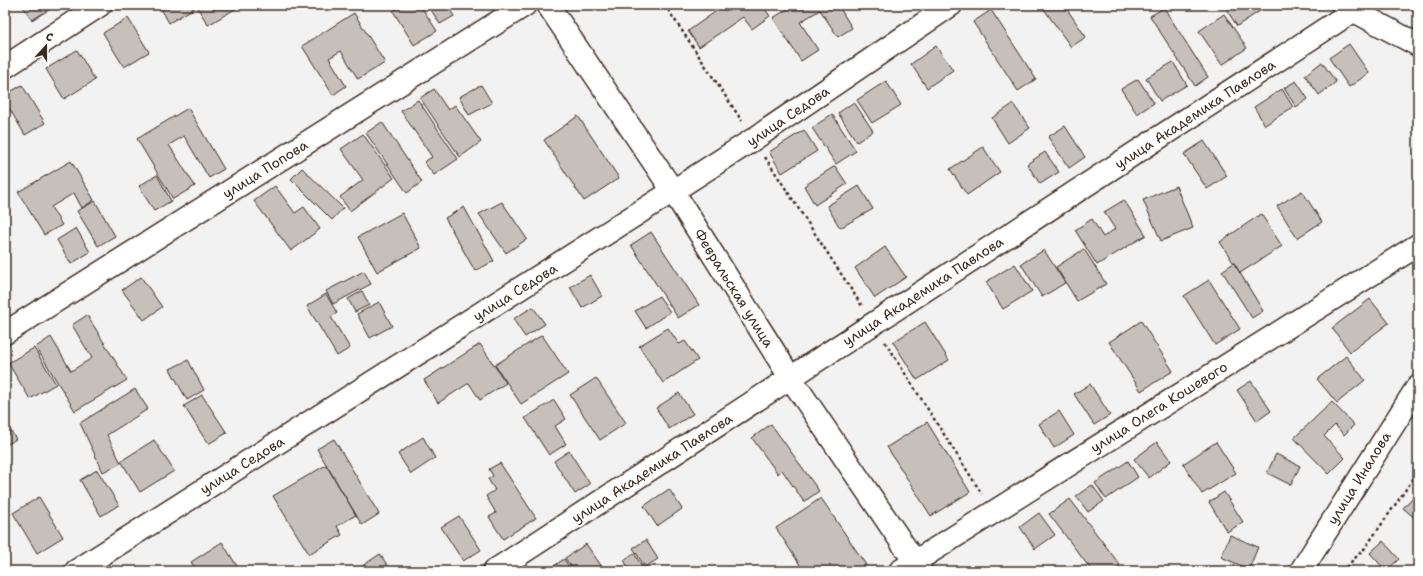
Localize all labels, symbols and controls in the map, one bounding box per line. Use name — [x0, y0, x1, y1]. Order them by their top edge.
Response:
north arrow — [26, 26, 66, 66]
text: С — [44, 29, 55, 45]
street label: улица Академика Павлова — [1111, 55, 1279, 173]
street label: улица Седова — [743, 82, 833, 150]
street label: улица Попова — [219, 135, 311, 202]
street label: Февральская улица — [690, 225, 778, 351]
street label: улица Академика Павлова — [839, 232, 1007, 350]
street label: улица Седова — [470, 259, 561, 325]
street label: улица Олега Кошевого — [1087, 357, 1231, 457]
street label: улица Академика Павлова — [568, 409, 736, 527]
street label: улица Иналова — [1323, 428, 1395, 528]
street label: улица Седова — [197, 432, 288, 498]

